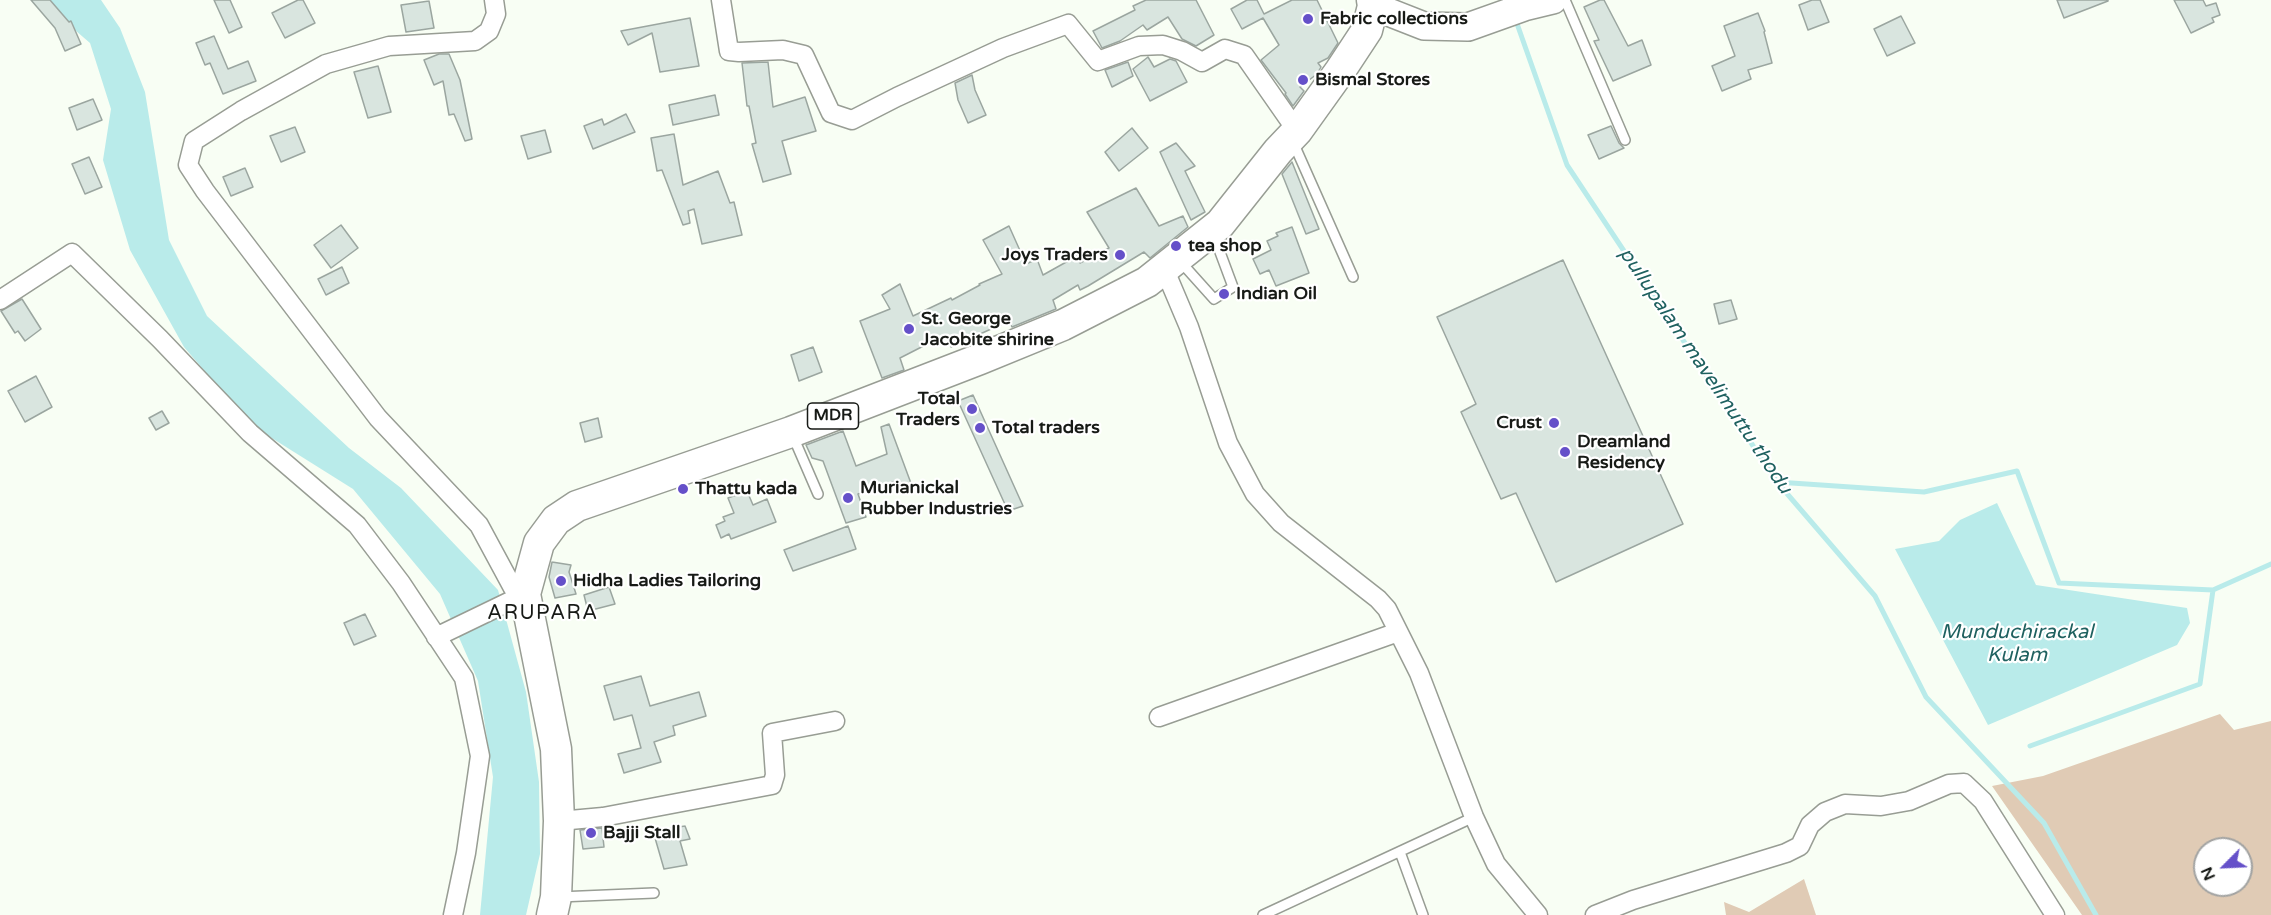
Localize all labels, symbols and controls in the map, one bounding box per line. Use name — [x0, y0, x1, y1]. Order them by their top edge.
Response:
place label: Fabric collections — [1320, 8, 1468, 30]
marker: Fabric collections — [1301, 12, 1315, 26]
place label: Bismal Stores — [1315, 69, 1430, 91]
marker: Bismal Stores — [1296, 73, 1310, 87]
place label: tea shop — [1188, 235, 1262, 257]
marker: tea shop — [1169, 239, 1183, 253]
water label: pullupalam mavelimuttu thodu — [1614, 243, 1796, 499]
place label: Joys Traders — [1002, 244, 1108, 266]
marker: Joys Traders — [1113, 248, 1127, 262]
place label: Indian Oil — [1236, 283, 1317, 305]
marker: Indian Oil — [1217, 287, 1231, 301]
place label: St. George Jacobite shirine — [921, 308, 1054, 350]
marker: St. George Jacobite shirine — [902, 322, 916, 336]
place label: Total Traders — [896, 388, 960, 430]
marker: Total Traders — [965, 402, 979, 416]
road number: MDR — [808, 403, 858, 429]
place label: Crust — [1496, 412, 1542, 434]
marker: Crust — [1547, 416, 1561, 430]
place label: Total traders — [992, 417, 1100, 439]
marker: Total traders — [973, 421, 987, 435]
place label: Dreamland Residency — [1577, 431, 1671, 474]
marker: Dreamland Residency — [1558, 445, 1572, 459]
place label: Murianickal Rubber Industries — [860, 477, 1012, 520]
place label: Thattu kada — [695, 478, 797, 500]
marker: Thattu kada — [676, 482, 690, 496]
marker: Murianickal Rubber Industries — [841, 491, 855, 505]
place label: Hidha Ladies Tailoring — [573, 570, 761, 592]
marker: Hidha Ladies Tailoring — [554, 574, 568, 588]
district label: ARUPARA — [487, 602, 599, 626]
water label: Munduchirackal Kulam — [1941, 621, 2093, 668]
place label: Bajji Stall — [603, 822, 681, 844]
marker: Bajji Stall — [584, 826, 598, 840]
north arrow — [2193, 837, 2253, 897]
text: N — [2197, 864, 2220, 883]

